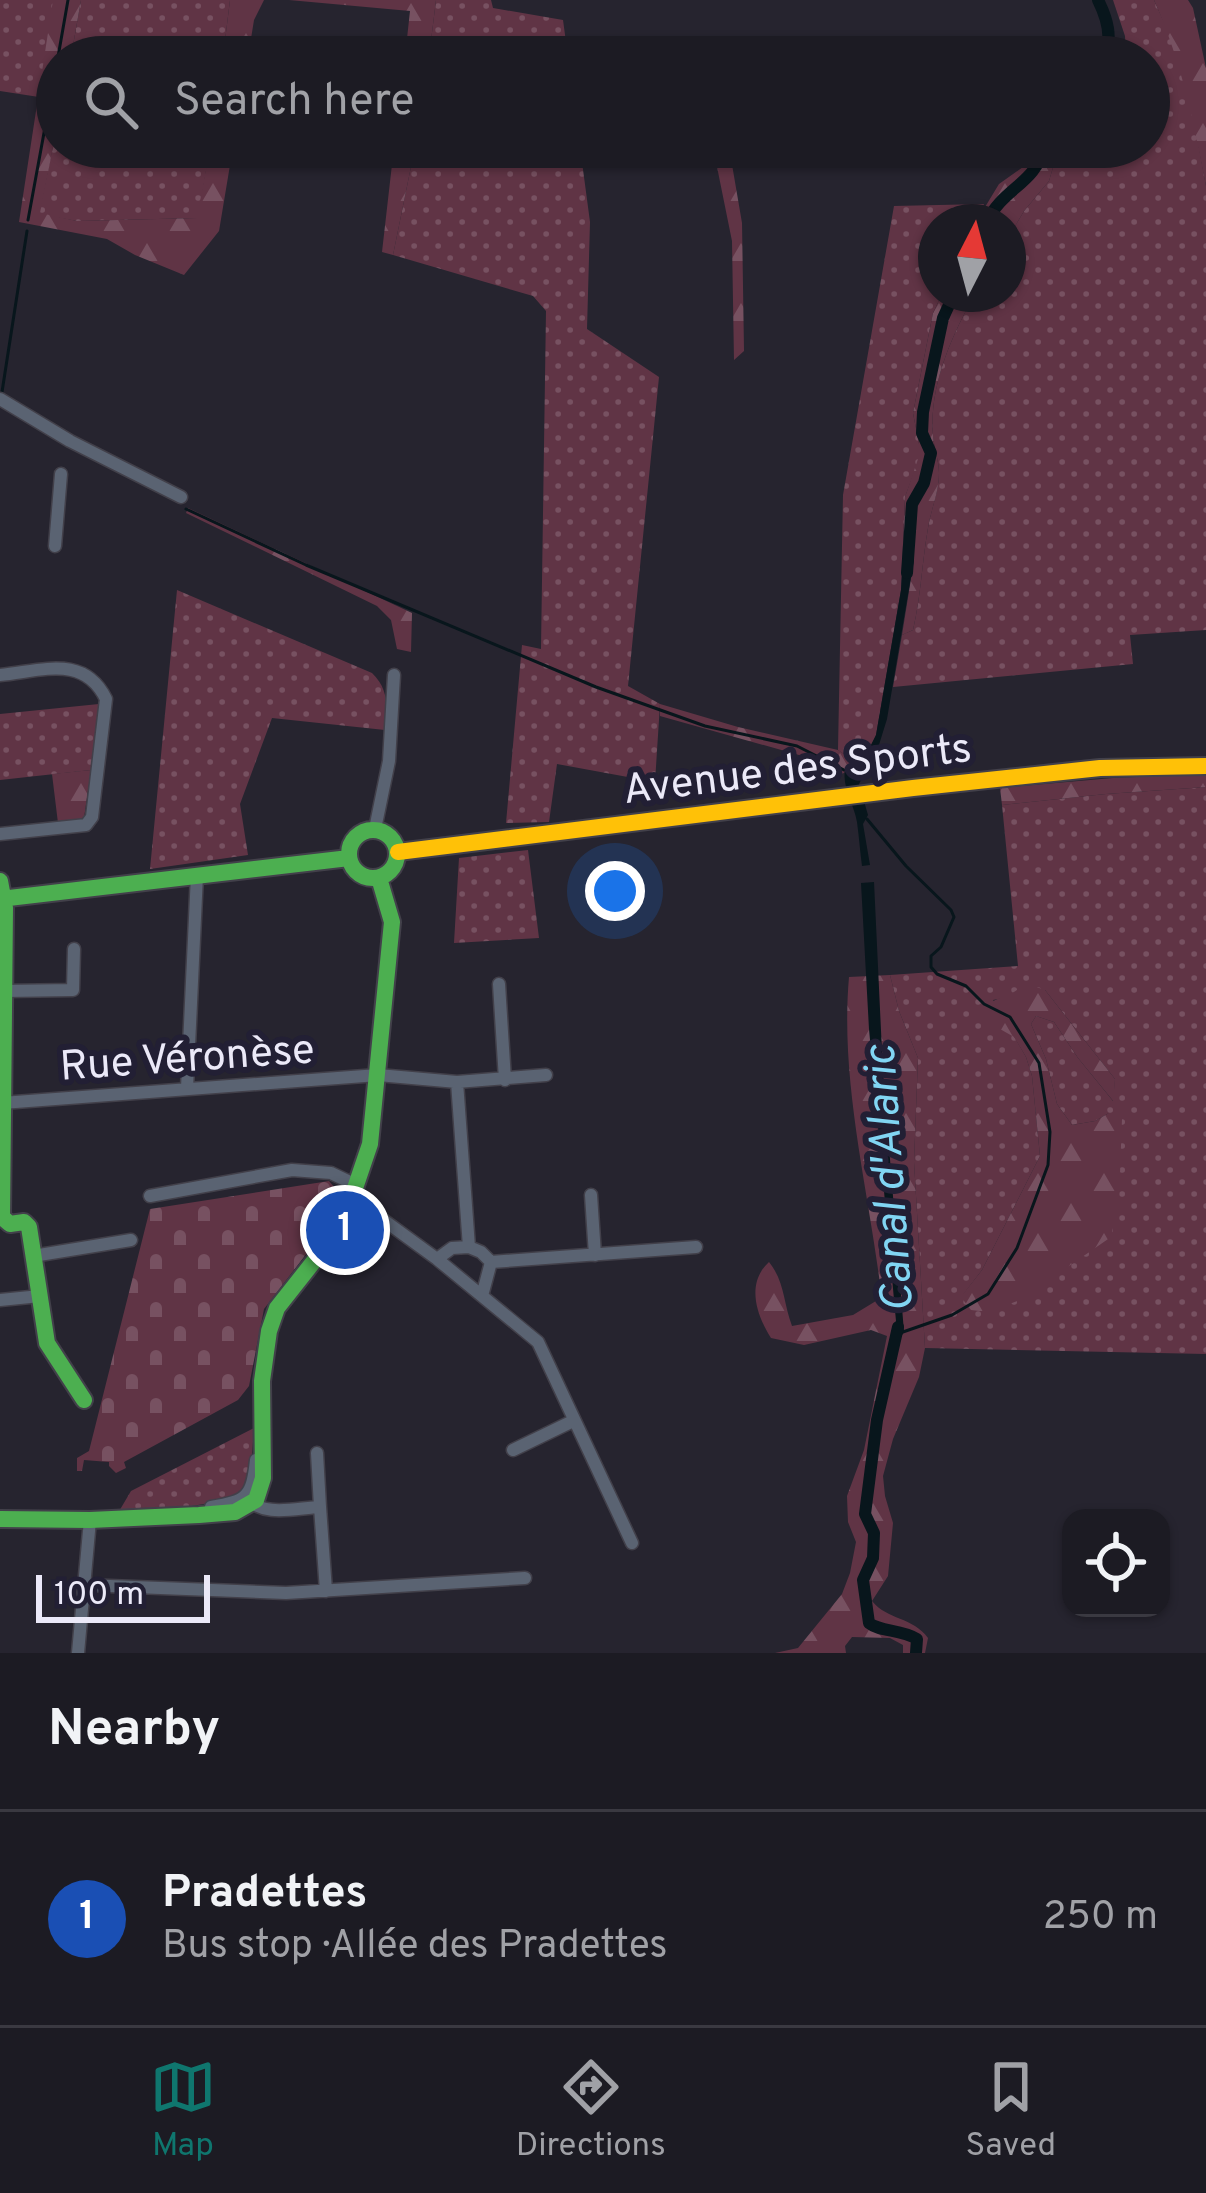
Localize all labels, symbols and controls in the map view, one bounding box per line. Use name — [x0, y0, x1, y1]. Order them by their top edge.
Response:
search box — [36, 36, 1170, 168]
icon: search — [78, 69, 144, 135]
text: Search here — [174, 74, 414, 131]
north arrow — [918, 204, 1026, 312]
street label: Avenue des Sports — [620, 724, 975, 819]
your location — [585, 861, 645, 921]
street label: Rue Véronèse — [58, 1025, 316, 1096]
water label: Canal d'Alaric — [854, 1042, 929, 1314]
pin: 1 — [306, 1185, 384, 1275]
map controls — [1062, 1509, 1170, 1617]
button: locate — [1062, 1509, 1170, 1617]
scale bar — [36, 1569, 210, 1622]
text: 100 m — [54, 1575, 144, 1617]
text: Nearby — [48, 1699, 220, 1764]
text: Pradettes — [162, 1866, 367, 1923]
text: 1 — [79, 1894, 95, 1943]
text: 250 m — [1043, 1894, 1158, 1943]
text: Bus stop · Allée des Pradettes — [162, 1923, 668, 1972]
tab: Map — [150, 2054, 216, 2168]
tab: Directions — [516, 2054, 666, 2168]
tab: Saved — [965, 2054, 1056, 2168]

